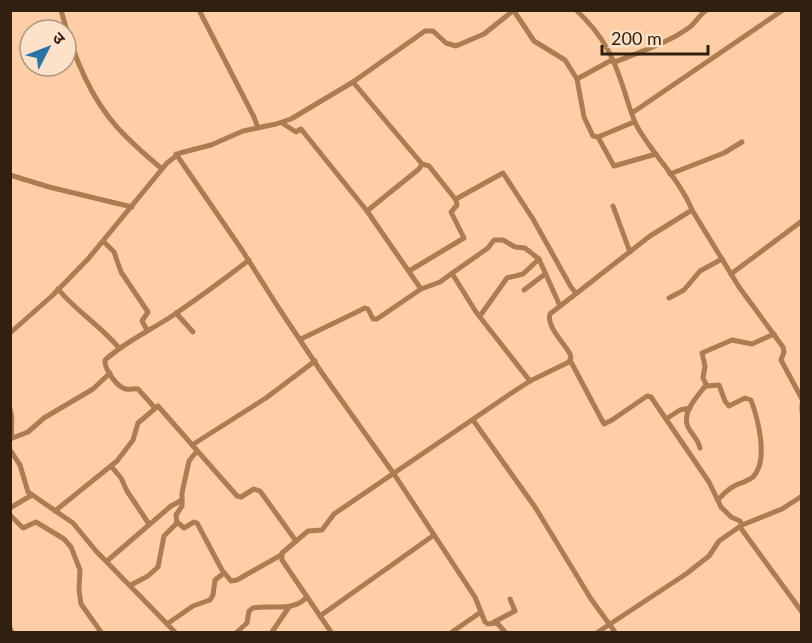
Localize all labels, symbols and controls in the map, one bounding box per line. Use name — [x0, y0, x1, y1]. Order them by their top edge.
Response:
north arrow — [18, 18, 78, 78]
scale bar — [602, 18, 708, 56]
text: 200 m — [611, 27, 662, 49]
text: उ — [49, 28, 70, 48]

